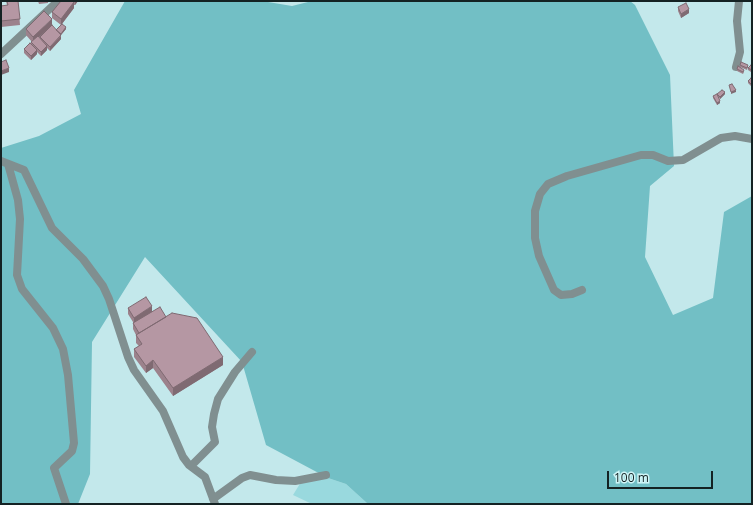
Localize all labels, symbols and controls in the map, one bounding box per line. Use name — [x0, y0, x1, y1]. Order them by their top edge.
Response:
scale bar — [609, 463, 715, 489]
text: 100 m — [614, 469, 649, 486]

